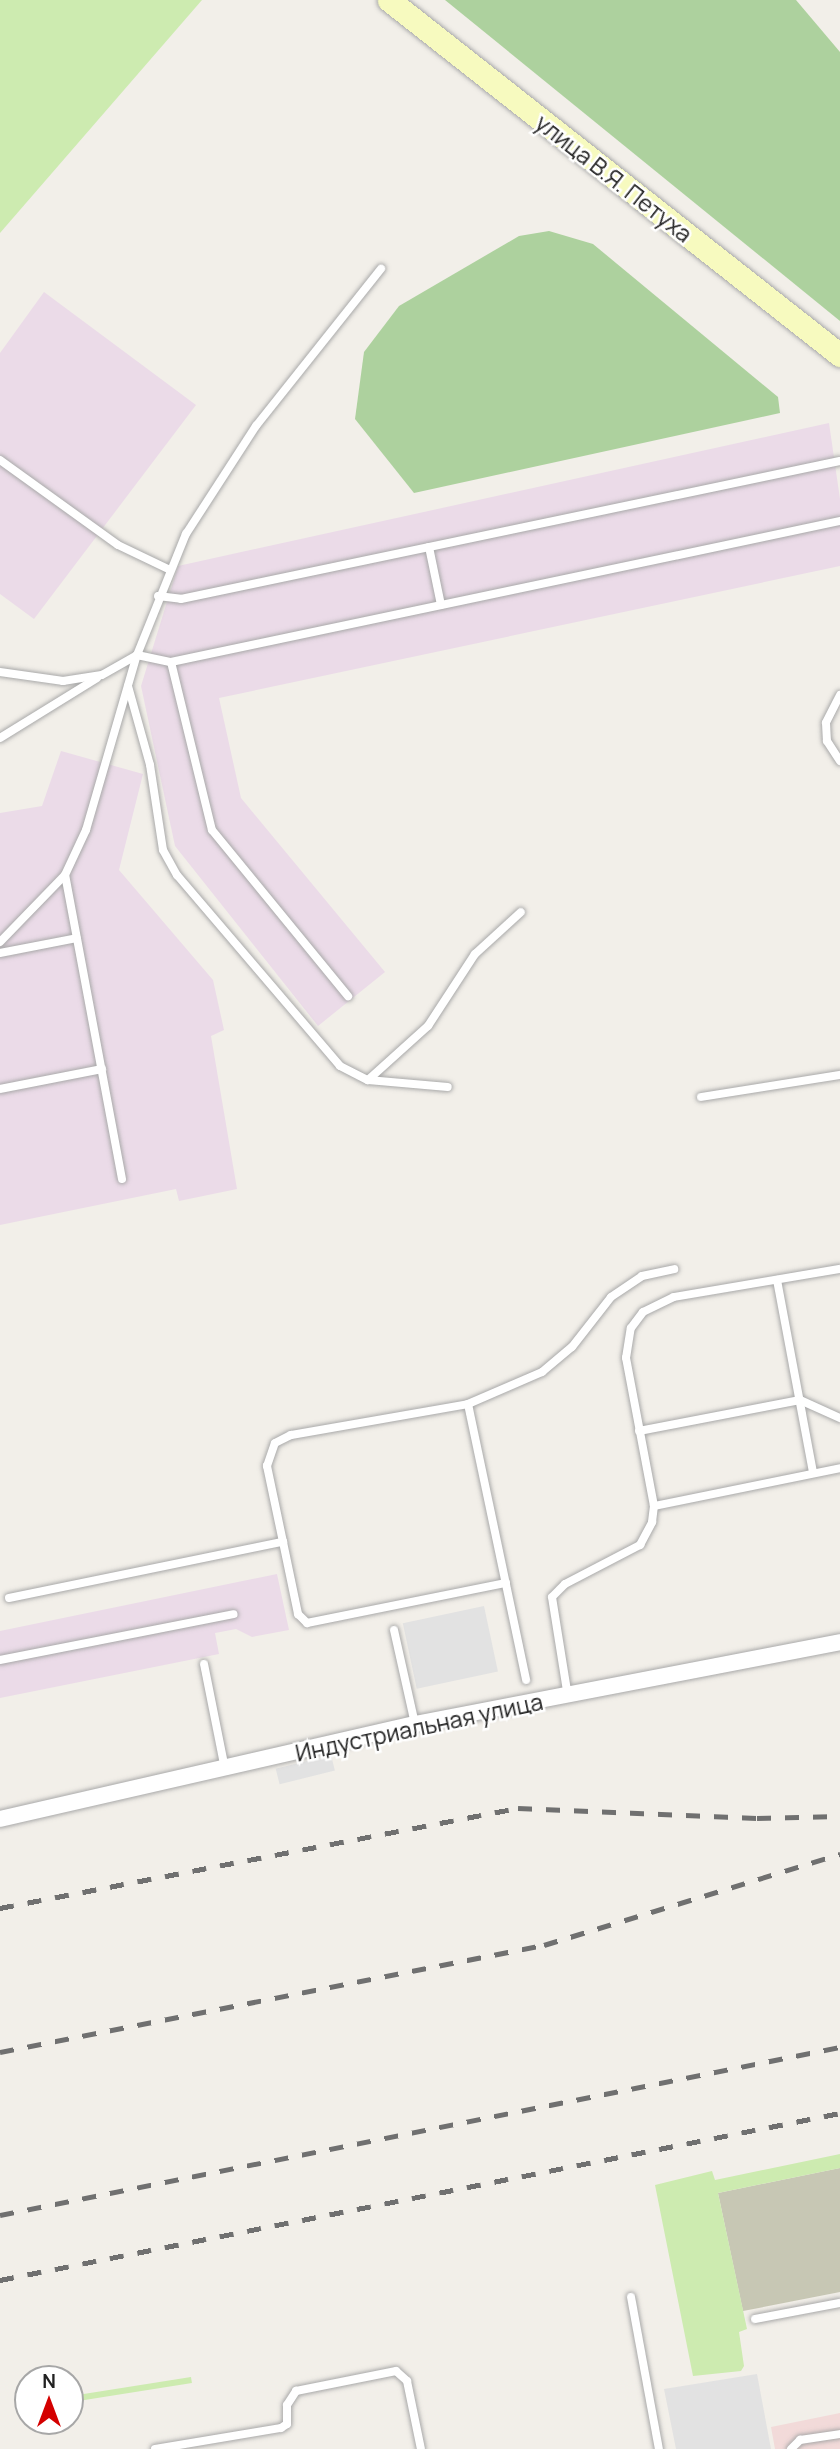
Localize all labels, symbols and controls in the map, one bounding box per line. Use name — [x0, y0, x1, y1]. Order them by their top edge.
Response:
street label: улица В.Я. Петуха — [530, 108, 698, 248]
street label: Индустриальная улица — [293, 1687, 545, 1767]
north arrow — [14, 2365, 84, 2435]
text: N — [42, 2368, 56, 2394]

